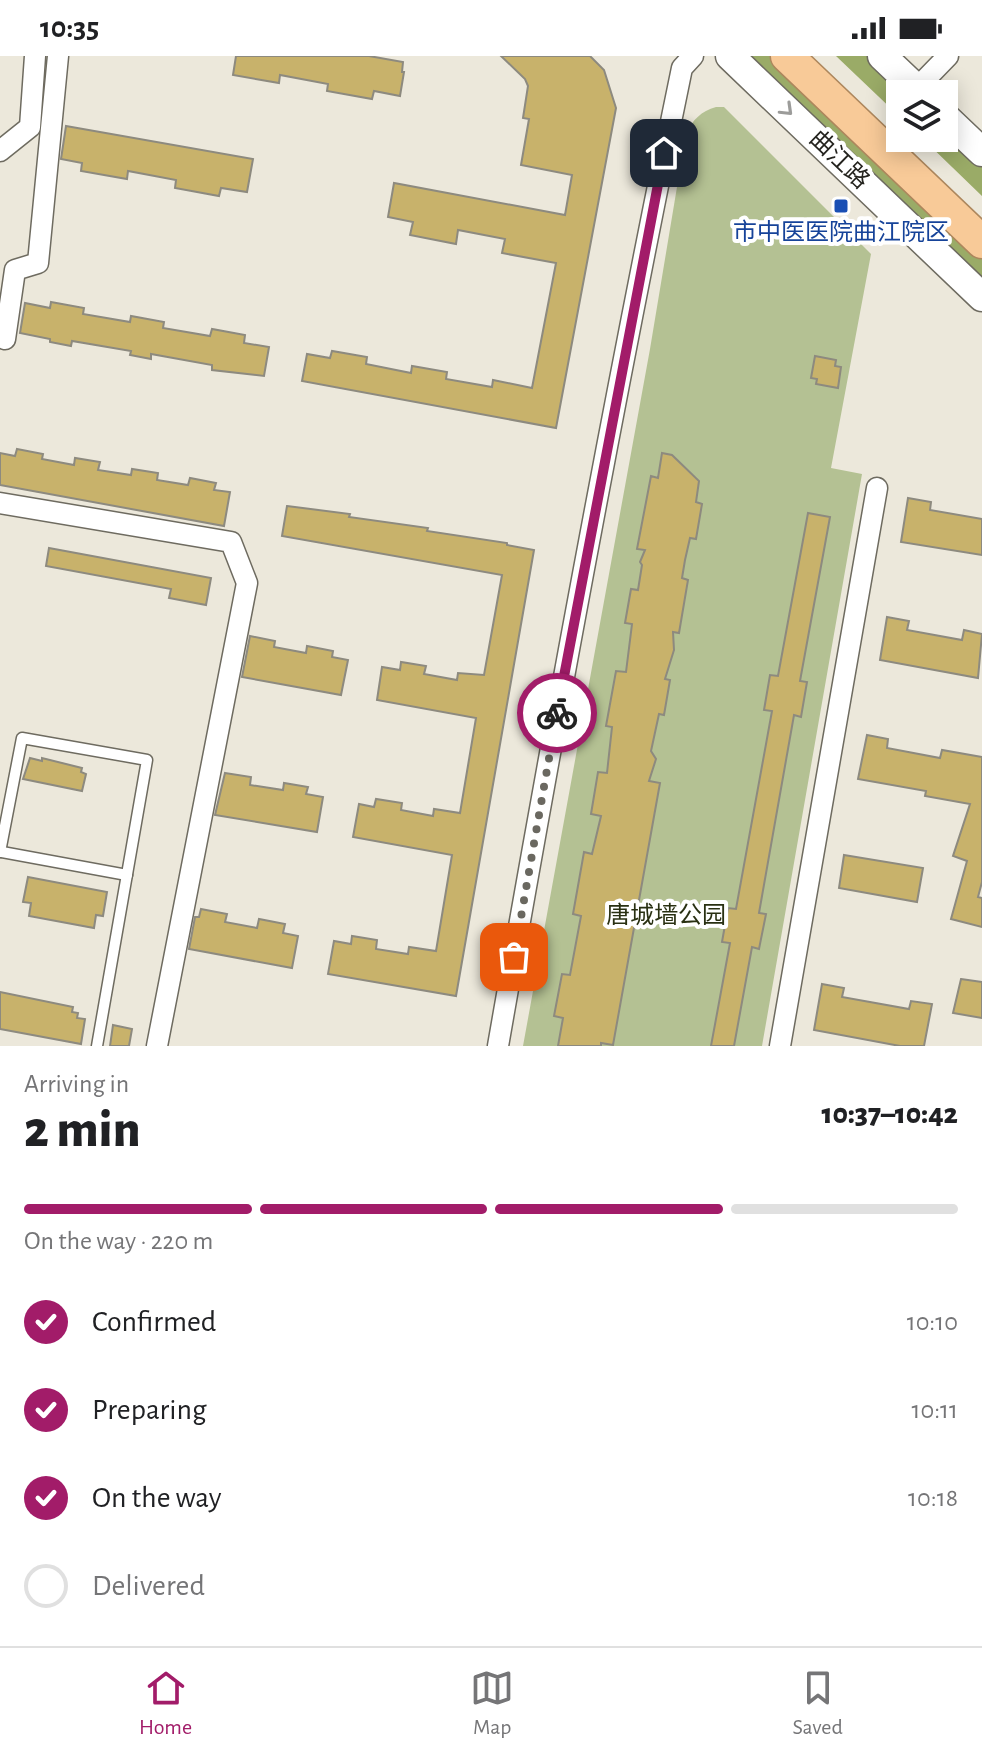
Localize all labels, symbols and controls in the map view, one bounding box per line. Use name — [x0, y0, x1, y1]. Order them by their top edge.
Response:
text: 10:35 — [40, 13, 99, 43]
map controls — [886, 80, 958, 152]
button: layers — [886, 80, 958, 152]
one-way arrow — [778, 100, 792, 115]
pin — [630, 119, 698, 187]
street label: 曲江路 — [805, 125, 875, 194]
icon: home — [642, 131, 686, 175]
marker: 市中医医院曲江院区 — [832, 197, 850, 215]
place label: 市中医医院曲江院区 — [733, 219, 949, 245]
courier — [517, 673, 597, 753]
icon: bike — [535, 691, 579, 735]
park label: 唐城墙公园 — [606, 902, 726, 928]
pin — [480, 923, 548, 991]
icon: bag — [492, 935, 536, 979]
text: Arriving in — [24, 1071, 129, 1097]
text: 10:37–10:42 — [821, 1099, 958, 1129]
text: 2 min — [24, 1104, 140, 1156]
text: On the way · 220 m — [24, 1228, 213, 1254]
icon: check — [24, 1300, 68, 1344]
text: Confirmed — [92, 1307, 216, 1337]
text: 10:10 — [907, 1309, 958, 1335]
icon: check — [24, 1388, 68, 1432]
text: Preparing — [92, 1395, 207, 1425]
text: 10:11 — [911, 1397, 958, 1423]
icon: check — [24, 1476, 68, 1520]
text: On the way — [92, 1483, 221, 1513]
text: 10:18 — [908, 1485, 958, 1511]
text: Delivered — [92, 1571, 205, 1601]
tab: Home — [139, 1666, 192, 1740]
tab: Map — [470, 1666, 514, 1740]
tab: Saved — [793, 1666, 843, 1740]

